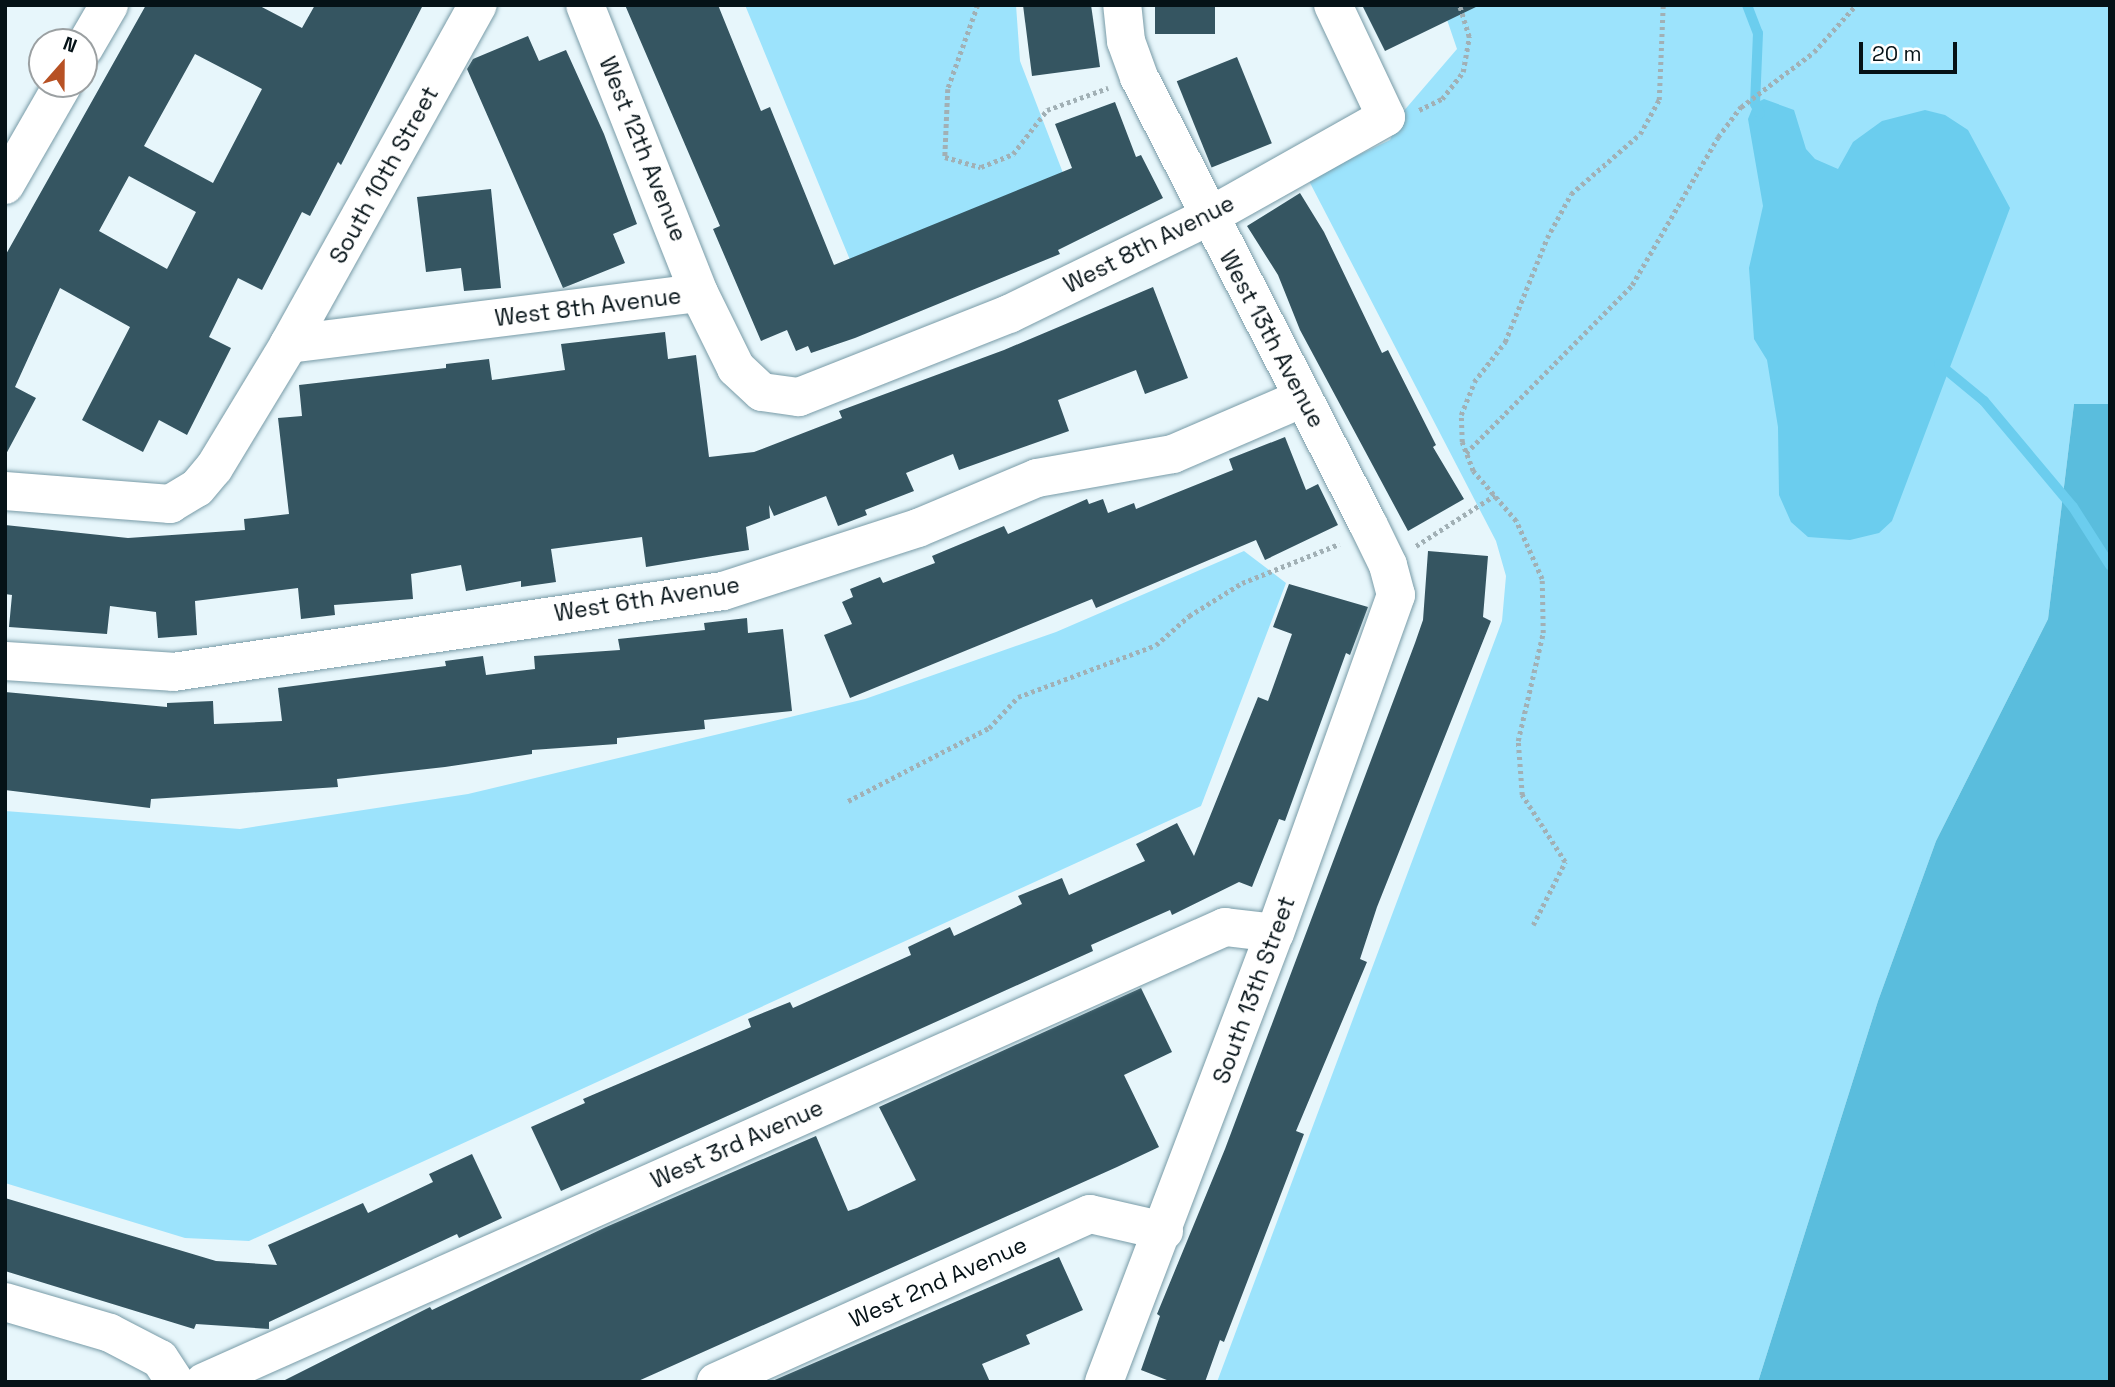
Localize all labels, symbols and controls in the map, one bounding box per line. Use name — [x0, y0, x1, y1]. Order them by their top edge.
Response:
north arrow — [28, 28, 98, 98]
scale bar — [1863, 28, 1961, 72]
text: N — [60, 31, 80, 59]
text: 20 m — [1872, 40, 1922, 67]
street label: West 12th Avenue — [593, 52, 693, 246]
street label: South 10th Street — [324, 82, 444, 268]
street label: West 8th Avenue — [1059, 189, 1239, 299]
street label: West 13th Avenue — [1214, 246, 1330, 432]
street label: West 8th Avenue — [493, 282, 683, 332]
street label: West 6th Avenue — [552, 571, 742, 627]
street label: South 13th Street — [1207, 893, 1301, 1087]
street label: West 3rd Avenue — [646, 1094, 828, 1194]
street label: West 2nd Avenue — [845, 1230, 1031, 1334]

